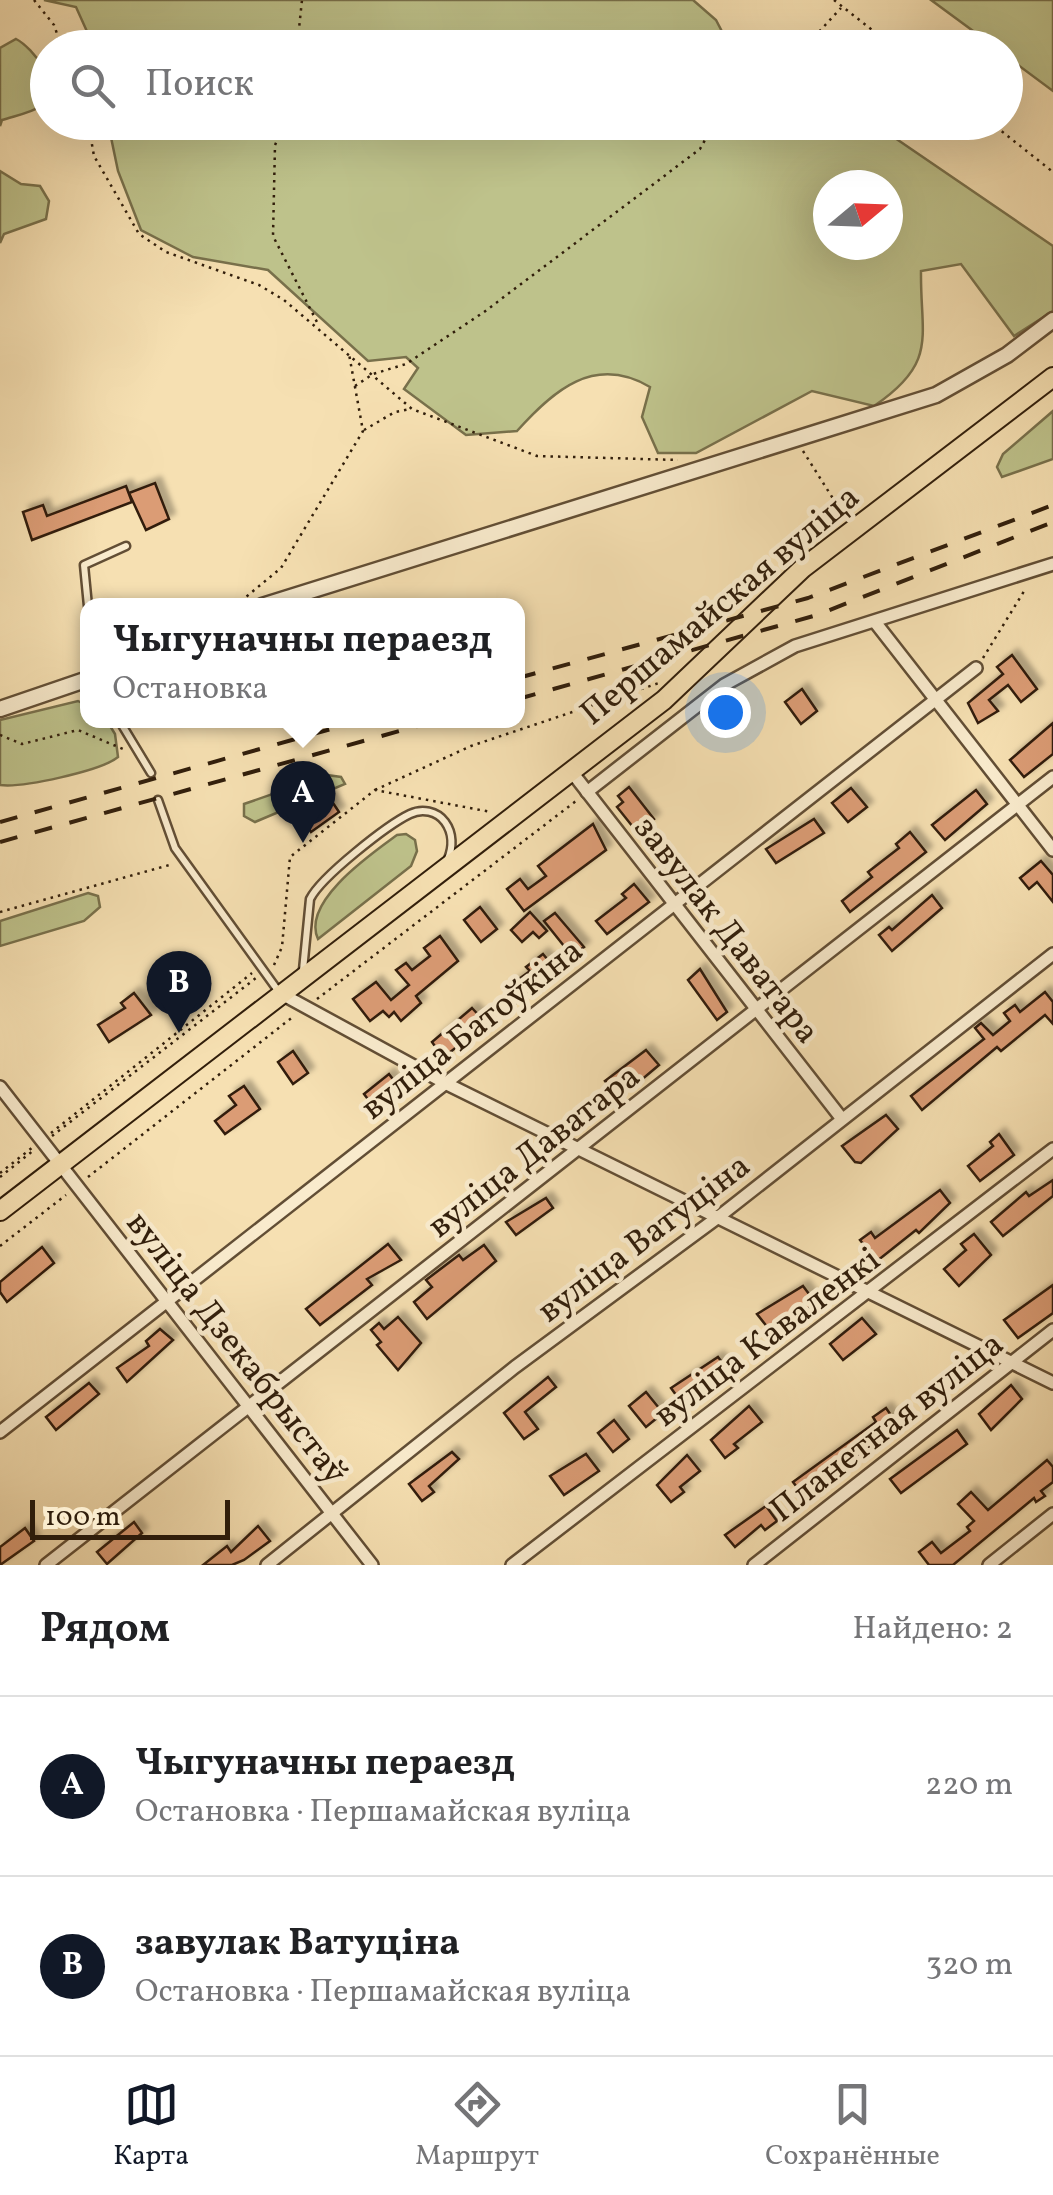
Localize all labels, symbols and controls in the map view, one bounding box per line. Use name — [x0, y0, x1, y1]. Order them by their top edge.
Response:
search box — [30, 30, 1023, 140]
icon: search — [65, 58, 120, 113]
text: Поиск — [145, 59, 254, 112]
north arrow — [813, 170, 903, 260]
street label: Першамайская вуліца — [571, 475, 871, 738]
popup — [80, 598, 525, 728]
text: Чыгуначны пераезд — [113, 615, 492, 668]
text: Остановка — [113, 668, 268, 712]
your location — [700, 687, 751, 738]
pin: A — [270, 760, 336, 843]
street label: завулак Даватара — [622, 807, 830, 1055]
street label: вуліца Батоўкіна — [352, 928, 594, 1132]
pin: B — [146, 950, 212, 1033]
street label: вуліца Даватара — [418, 1054, 651, 1251]
street label: вуліца Ватуціна — [528, 1143, 761, 1335]
street label: вуліца Дзекабрыстаў — [114, 1202, 358, 1495]
street label: вуліца Каваленкі — [645, 1237, 891, 1440]
street label: Планетная вуліца — [761, 1322, 1015, 1535]
scale bar — [30, 1495, 230, 1540]
text: 100 m — [45, 1498, 120, 1537]
text: Рядом — [40, 1601, 170, 1660]
text: Найдено: 2 — [853, 1608, 1013, 1652]
text: Чыгуначны пераезд — [135, 1738, 515, 1791]
text: A — [61, 1764, 84, 1808]
text: 220 m — [925, 1764, 1013, 1808]
text: Остановка · Першамайская вуліца — [135, 1791, 631, 1835]
text: завулак Ватуціна — [135, 1918, 460, 1971]
text: B — [62, 1944, 83, 1988]
text: 320 m — [926, 1944, 1013, 1988]
text: Остановка · Першамайская вуліца — [135, 1971, 631, 2015]
tab: Карта — [113, 2077, 189, 2176]
tab: Маршрут — [415, 2077, 539, 2176]
tab: Сохранённые — [765, 2077, 940, 2176]

